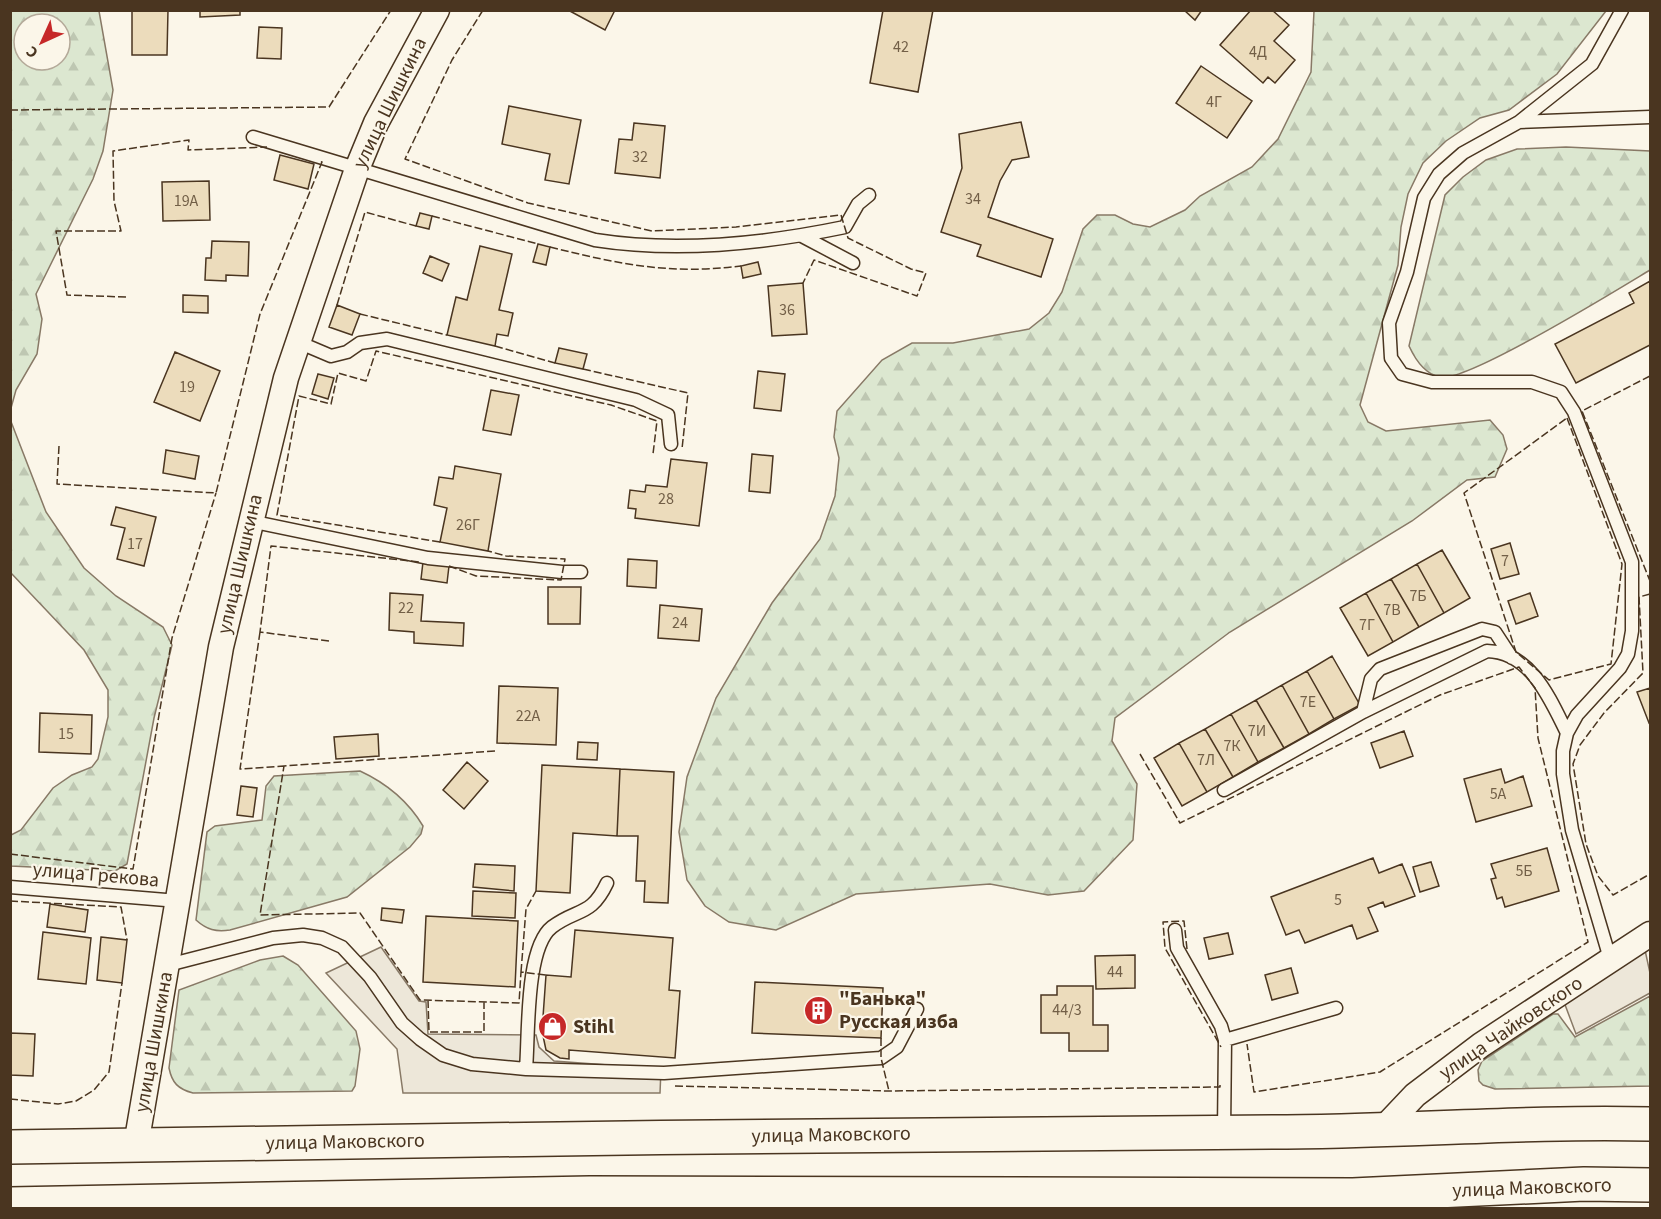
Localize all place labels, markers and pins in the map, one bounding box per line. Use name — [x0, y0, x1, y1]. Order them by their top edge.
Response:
place label: "Банька" Русская изба — [839, 985, 958, 1036]
building icon: "Банька" Русская изба — [802, 994, 834, 1026]
shop icon: Stihl — [536, 1011, 568, 1043]
place label: Stihl — [573, 1013, 614, 1041]

